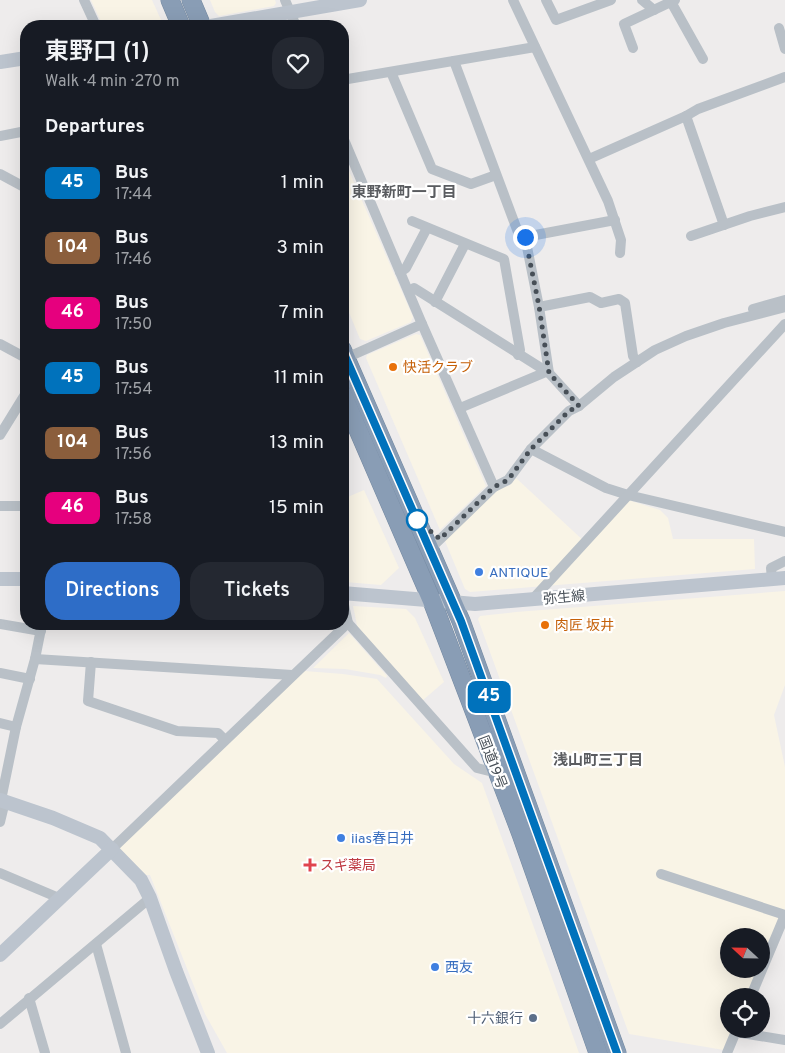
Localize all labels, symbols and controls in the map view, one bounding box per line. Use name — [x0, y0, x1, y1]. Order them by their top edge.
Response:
button: heart — [272, 37, 324, 89]
text: 東野口 (1) — [45, 38, 150, 68]
text: Walk · 4 min · 270 m — [45, 72, 180, 92]
text: Departures — [45, 115, 145, 139]
text: Bus — [115, 161, 149, 185]
text: 45 — [61, 171, 84, 194]
text: 1 min — [281, 171, 324, 195]
district label: 東野新町一丁目 — [351, 184, 457, 203]
text: 17:44 — [115, 185, 152, 205]
your location — [513, 225, 538, 250]
text: Bus — [115, 226, 149, 250]
text: 104 — [57, 236, 88, 259]
text: 3 min — [276, 236, 324, 260]
text: 17:46 — [115, 250, 152, 270]
text: Bus — [115, 291, 149, 315]
text: 46 — [61, 301, 84, 324]
text: 7 min — [279, 301, 324, 325]
text: 17:50 — [115, 315, 152, 335]
text: Bus — [115, 356, 149, 380]
place label: 快活クラブ — [403, 359, 473, 377]
marker: 快活クラブ — [387, 361, 399, 373]
text: 45 — [61, 366, 84, 389]
text: 11 min — [274, 366, 324, 390]
text: 17:54 — [115, 380, 152, 400]
text: Bus — [115, 421, 149, 445]
text: 104 — [57, 431, 88, 454]
text: 13 min — [269, 431, 324, 455]
text: 17:56 — [115, 445, 152, 465]
text: Bus — [115, 486, 149, 510]
text: 46 — [61, 496, 84, 519]
text: 15 min — [269, 496, 324, 520]
unlabelled marker — [406, 509, 428, 531]
text: 17:58 — [115, 510, 152, 530]
button: Directions — [45, 562, 180, 620]
button: Tickets — [190, 562, 324, 620]
place label: ANTIQUE — [489, 565, 548, 582]
marker: ANTIQUE — [473, 566, 485, 578]
street label: 弥生線 — [542, 588, 586, 609]
place label: 肉匠 坂井 — [555, 617, 614, 635]
marker: 肉匠 坂井 — [539, 619, 551, 631]
line badge: 45 — [466, 681, 512, 713]
text: 45 — [478, 685, 500, 708]
street label: 国道19号 — [474, 734, 509, 792]
district label: 浅山町三丁目 — [553, 751, 643, 771]
place label: iias春日井 — [351, 830, 414, 848]
marker: iias春日井 — [335, 832, 347, 844]
place label: スギ薬局 — [320, 858, 376, 875]
marker: スギ薬局 — [304, 859, 316, 871]
north arrow — [720, 928, 770, 978]
map controls — [720, 928, 770, 1038]
place label: 西友 — [445, 960, 473, 977]
marker: 西友 — [429, 961, 441, 973]
button: locate — [720, 988, 770, 1038]
place label: 十六銀行 — [467, 1011, 523, 1028]
marker: 十六銀行 — [527, 1012, 539, 1024]

